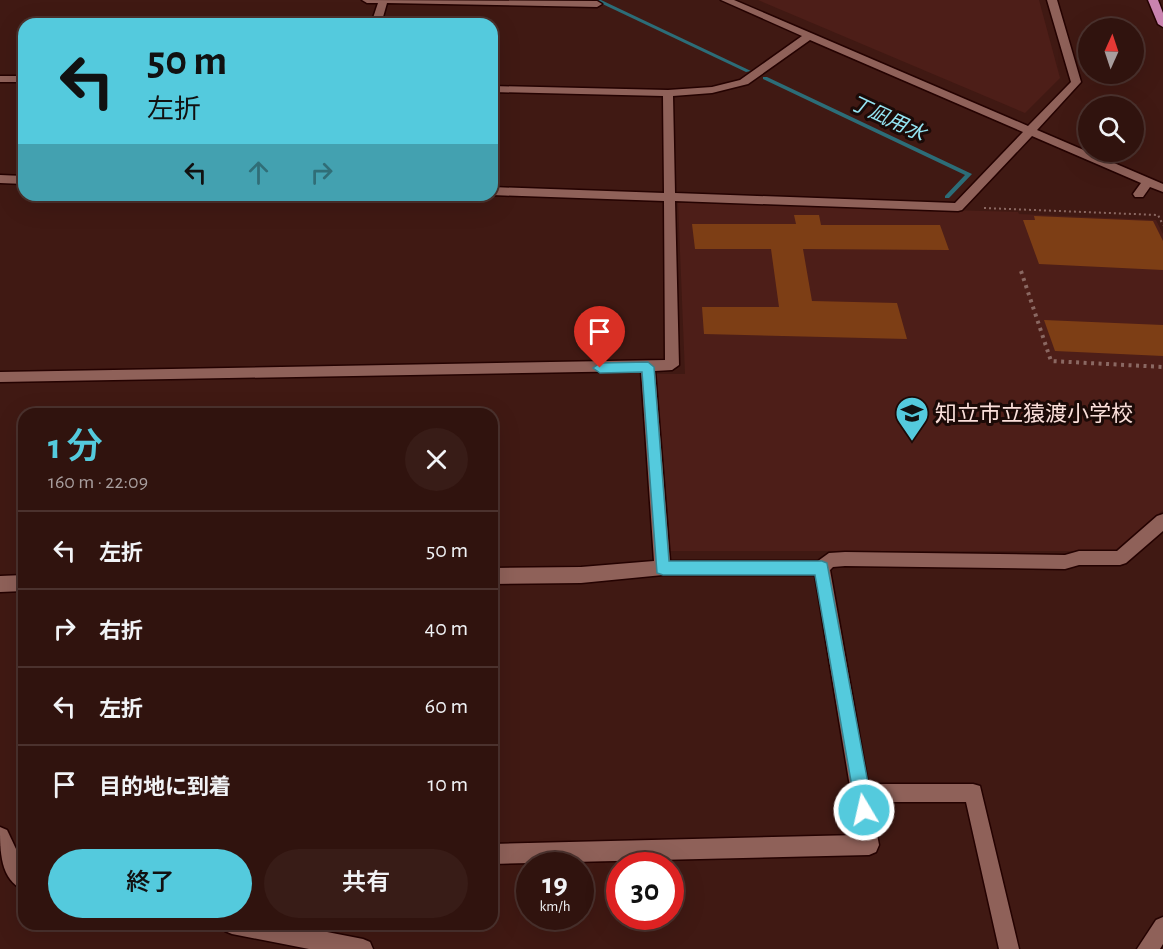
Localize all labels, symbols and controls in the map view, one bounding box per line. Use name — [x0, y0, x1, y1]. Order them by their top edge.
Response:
north arrow — [1078, 18, 1144, 84]
map controls — [1078, 18, 1144, 162]
text: 50 m — [147, 40, 227, 82]
icon: left — [48, 42, 126, 120]
water label: 丁凪用水 — [847, 92, 930, 146]
text: 左折 — [147, 96, 201, 123]
button: search — [1078, 96, 1144, 162]
icon: left — [179, 156, 212, 189]
icon: ahead — [242, 156, 275, 189]
icon: right — [305, 156, 338, 189]
pin — [574, 306, 625, 368]
icon: arrive — [583, 315, 616, 348]
school or university icon: 知立市立猿渡小学校 — [894, 395, 930, 442]
place label: 知立市立猿渡小学校 — [935, 402, 1133, 425]
button: close — [405, 428, 468, 491]
text: 1 分 — [48, 429, 102, 465]
text: 160 m · 22:09 — [48, 472, 148, 492]
icon: left — [48, 534, 81, 567]
text: 50 m — [426, 539, 468, 561]
text: 左折 — [99, 542, 143, 564]
icon: right — [48, 612, 81, 645]
text: 40 m — [425, 617, 468, 639]
text: 右折 — [99, 620, 143, 642]
icon: left — [48, 690, 81, 723]
text: 60 m — [425, 695, 468, 717]
text: 左折 — [99, 698, 143, 720]
icon: arrive — [48, 768, 81, 801]
text: 10 m — [428, 773, 468, 795]
text: 目的地に到着 — [99, 776, 231, 798]
position arrow — [832, 778, 896, 842]
button: 終了 — [48, 849, 252, 918]
button: 共有 — [264, 849, 468, 918]
speed limit sign: 30 — [606, 852, 684, 930]
text: 19 — [542, 869, 568, 899]
text: km/h — [540, 899, 570, 914]

